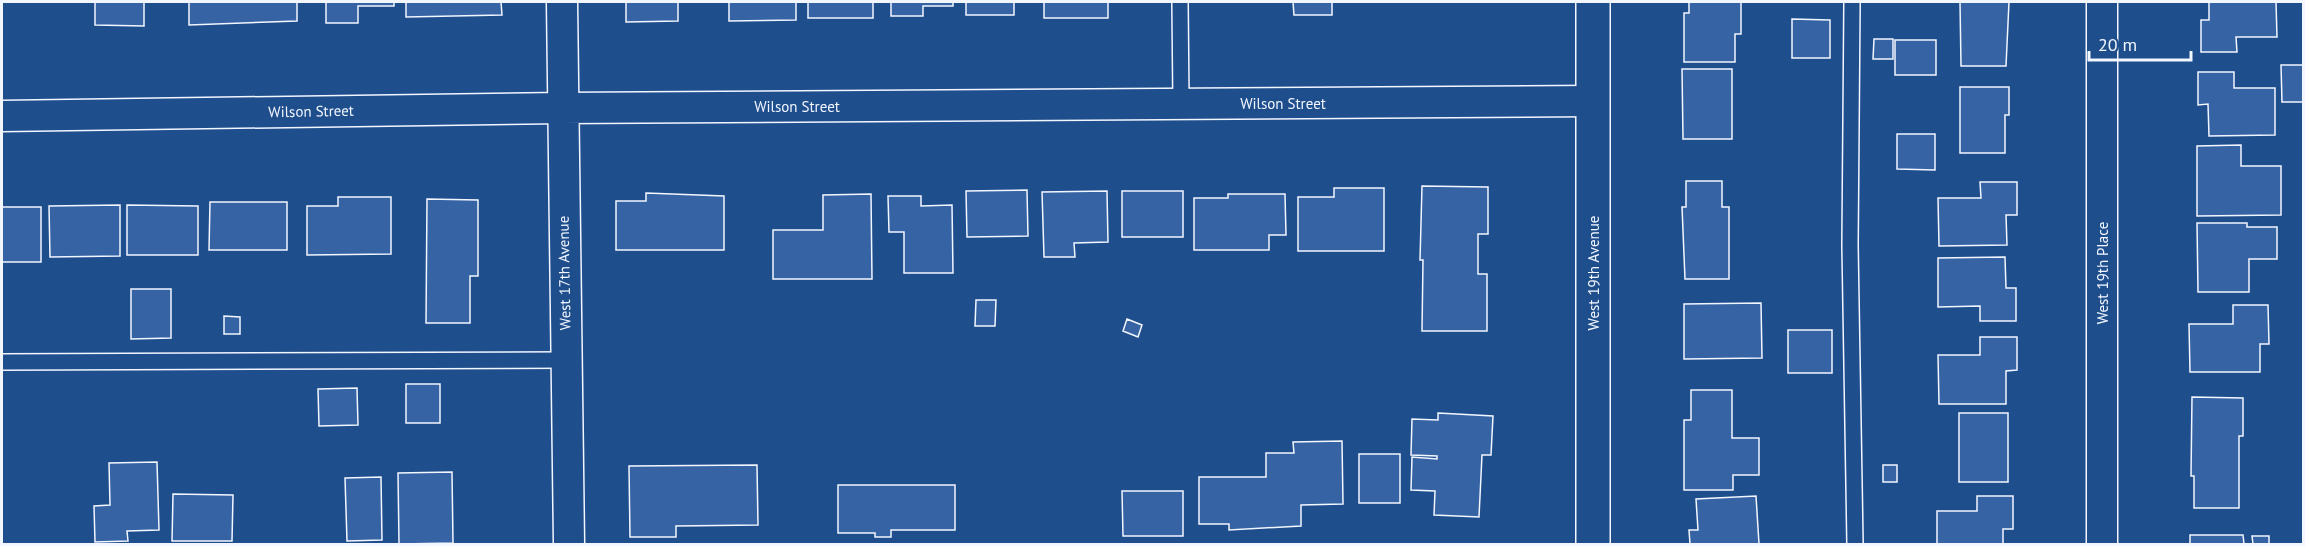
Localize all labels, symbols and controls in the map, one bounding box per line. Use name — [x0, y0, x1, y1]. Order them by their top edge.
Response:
scale bar — [2089, 24, 2191, 62]
text: 20 m — [2098, 33, 2137, 56]
street label: Wilson Street — [1240, 94, 1326, 113]
street label: Wilson Street — [754, 97, 840, 116]
street label: Wilson Street — [268, 101, 354, 121]
street label: West 17th Avenue — [554, 216, 574, 330]
street label: West 19th Avenue — [1584, 216, 1603, 330]
street label: West 19th Place — [2093, 222, 2112, 324]

